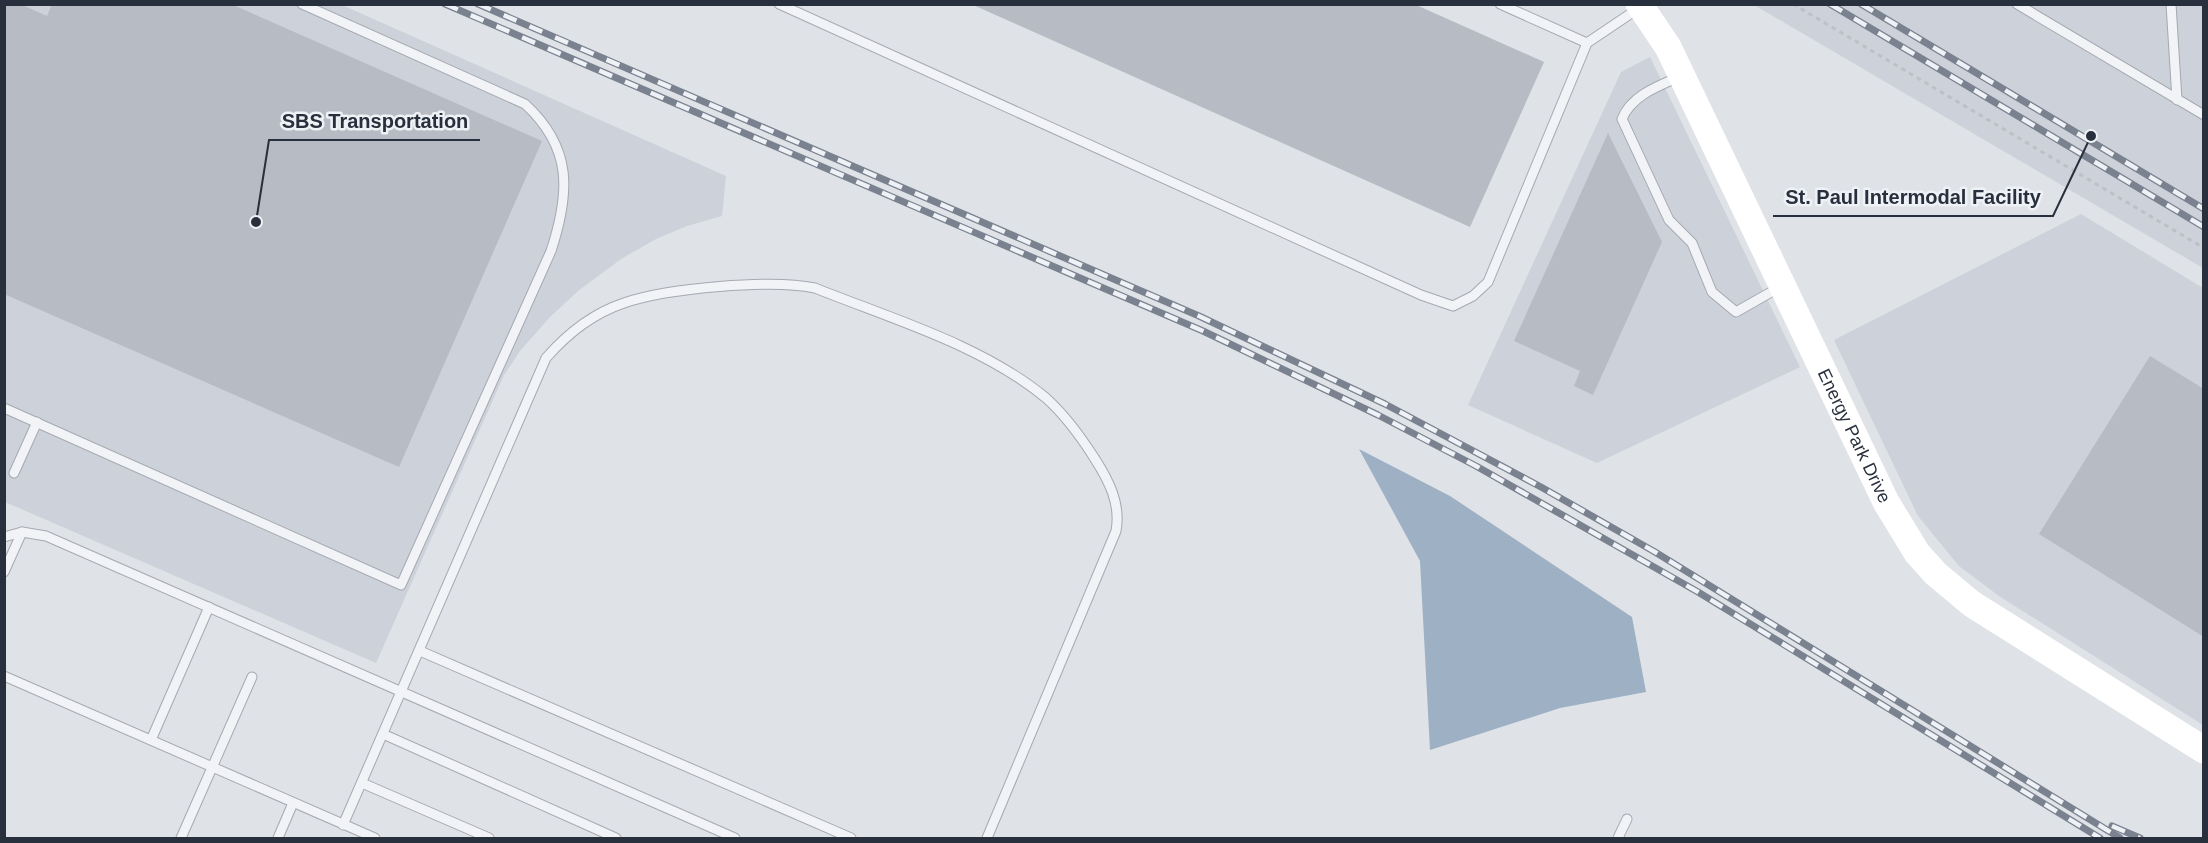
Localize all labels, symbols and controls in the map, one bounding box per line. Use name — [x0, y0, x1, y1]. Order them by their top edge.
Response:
callout: SBS Transportation — [269, 102, 480, 140]
text: SBS Transportation — [282, 110, 468, 132]
callout: St. Paul Intermodal Facility — [1773, 178, 2053, 216]
text: St. Paul Intermodal Facility — [1785, 186, 2042, 208]
street label: Energy Park Drive — [1814, 366, 1895, 506]

